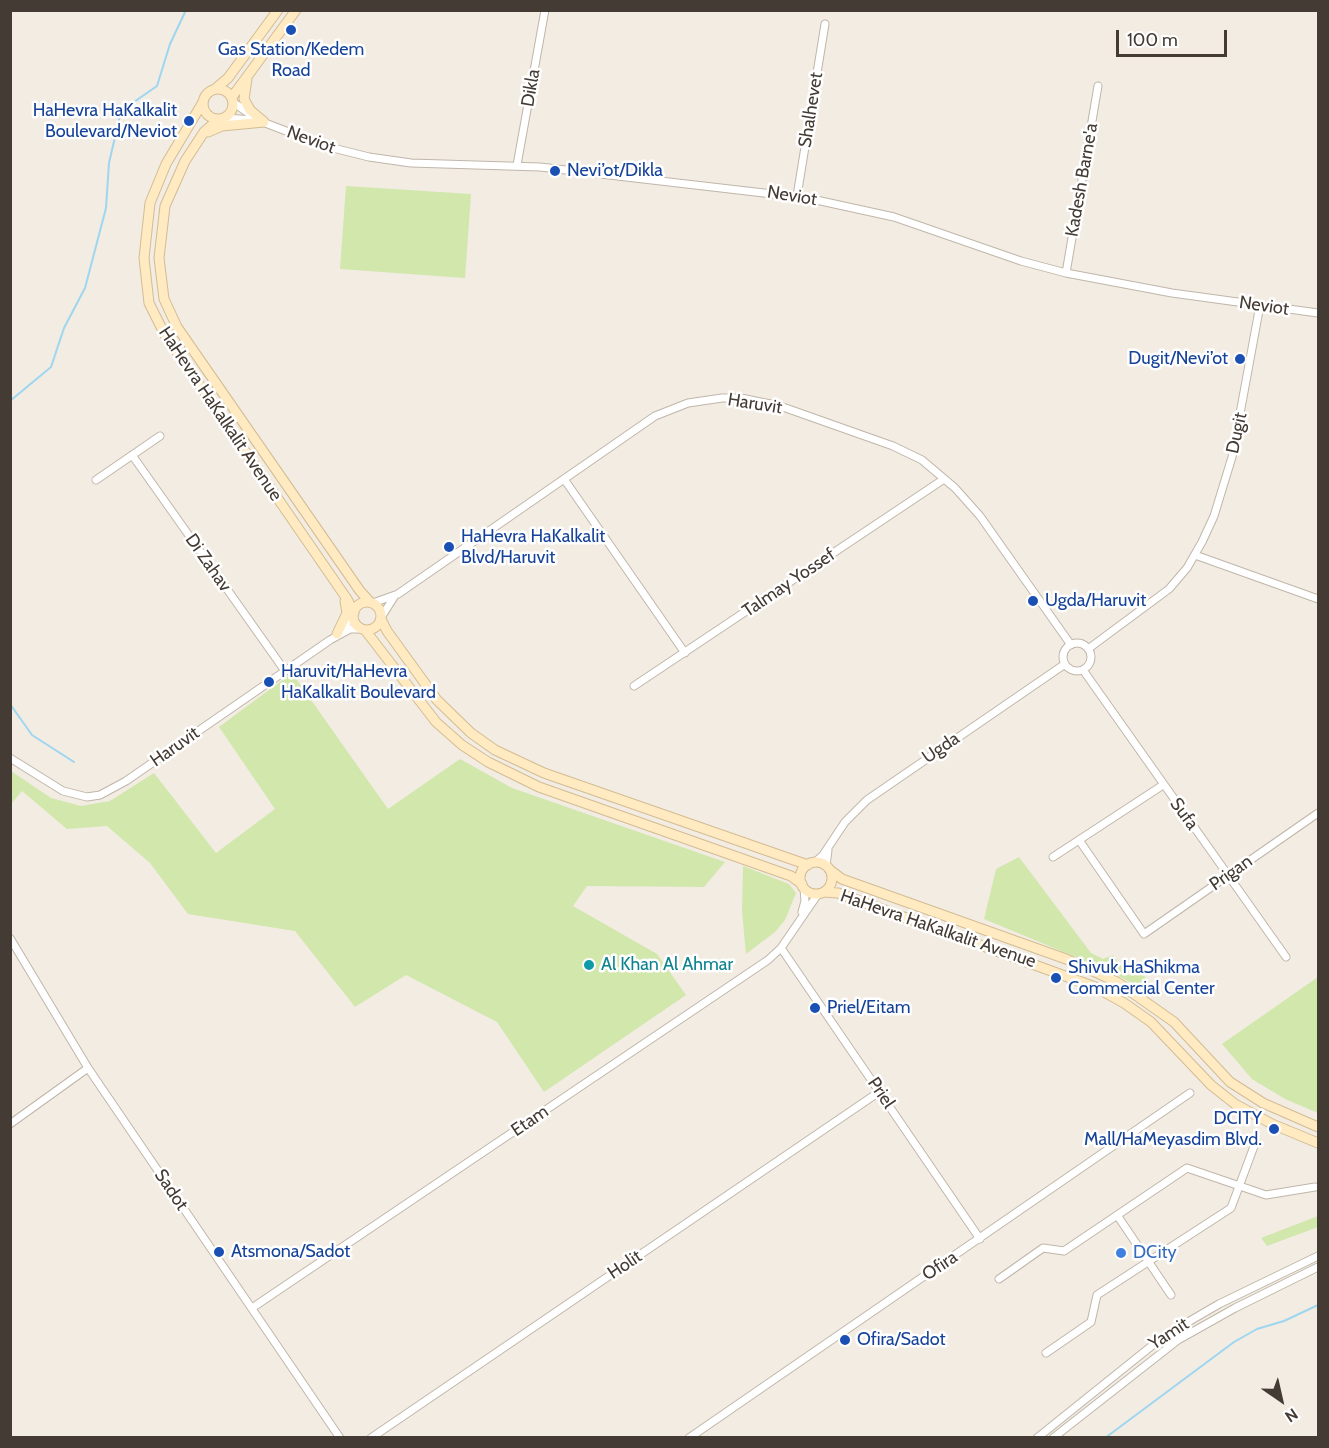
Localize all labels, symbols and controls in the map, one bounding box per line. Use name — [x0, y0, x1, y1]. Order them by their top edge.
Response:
scale bar — [1119, 18, 1230, 56]
marker: Gas Station/Kedem Road — [284, 23, 298, 37]
text: 100 m — [1127, 29, 1178, 51]
place label: Gas Station/Kedem Road — [218, 39, 364, 82]
street label: Dikla — [517, 68, 545, 108]
street label: Shalhevet — [794, 71, 828, 149]
place label: HaHevra HaKalkalit Boulevard/Neviot — [33, 100, 177, 142]
marker: HaHevra HaKalkalit Boulevard/Neviot — [182, 114, 196, 128]
street label: Neviot — [284, 121, 338, 159]
street label: Kadesh Barne'a — [1061, 122, 1103, 238]
place label: Nevi’ot/Dikla — [567, 160, 663, 182]
marker: Nevi’ot/Dikla — [548, 164, 562, 178]
street label: Neviot — [766, 181, 818, 211]
street label: Neviot — [1238, 292, 1290, 320]
street label: HaHevra HaKalkalit Avenue — [154, 323, 286, 505]
place label: Dugit/Nevi’ot — [1128, 348, 1228, 370]
marker: Dugit/Nevi’ot — [1233, 352, 1247, 366]
street label: Haruvit — [726, 389, 784, 419]
street label: Dugit — [1222, 410, 1252, 456]
place label: HaHevra HaKalkalit Blvd/Haruvit — [461, 526, 605, 568]
street label: Di Zahav — [180, 530, 236, 596]
marker: HaHevra HaKalkalit Blvd/Haruvit — [442, 540, 456, 554]
street label: Talmay Yossef — [739, 544, 839, 622]
place label: Ugda/Haruvit — [1045, 590, 1146, 612]
marker: Ugda/Haruvit — [1026, 594, 1040, 608]
place label: Haruvit/HaHevra HaKalkalit Boulevard — [281, 661, 436, 704]
marker: Haruvit/HaHevra HaKalkalit Boulevard — [262, 675, 276, 689]
street label: Haruvit — [146, 722, 204, 772]
street label: Ugda — [918, 728, 964, 768]
street label: Sufa — [1165, 794, 1203, 834]
street label: Prigan — [1205, 851, 1257, 895]
street label: HaHevra HaKalkalit Avenue — [837, 885, 1039, 973]
place label: Al Khan Al Ahmar — [601, 954, 733, 976]
place label: Shivuk HaShikma Commercial Center — [1068, 957, 1215, 1000]
marker: Al Khan Al Ahmar — [582, 958, 596, 972]
marker: Shivuk HaShikma Commercial Center — [1049, 971, 1063, 985]
place label: Priel/Eitam — [827, 997, 911, 1019]
marker: Priel/Eitam — [808, 1001, 822, 1015]
street label: Priel — [863, 1073, 899, 1113]
street label: Etam — [507, 1101, 553, 1141]
place label: DCITY Mall/HaMeyasdim Blvd. — [1084, 1108, 1262, 1150]
marker: DCITY Mall/HaMeyasdim Blvd. — [1267, 1122, 1281, 1136]
street label: Sadot — [149, 1165, 193, 1215]
place label: Atsmona/Sadot — [231, 1241, 350, 1263]
place label: DCity — [1133, 1242, 1177, 1264]
marker: Atsmona/Sadot — [212, 1245, 226, 1259]
street label: Holit — [604, 1246, 646, 1284]
street label: Ofira — [918, 1246, 962, 1286]
marker: DCity — [1114, 1246, 1128, 1260]
street label: Yamit — [1145, 1313, 1193, 1355]
place label: Ofira/Sadot — [857, 1329, 946, 1351]
marker: Ofira/Sadot — [838, 1333, 852, 1347]
north arrow — [1251, 1370, 1311, 1430]
text: N — [1281, 1404, 1301, 1426]

